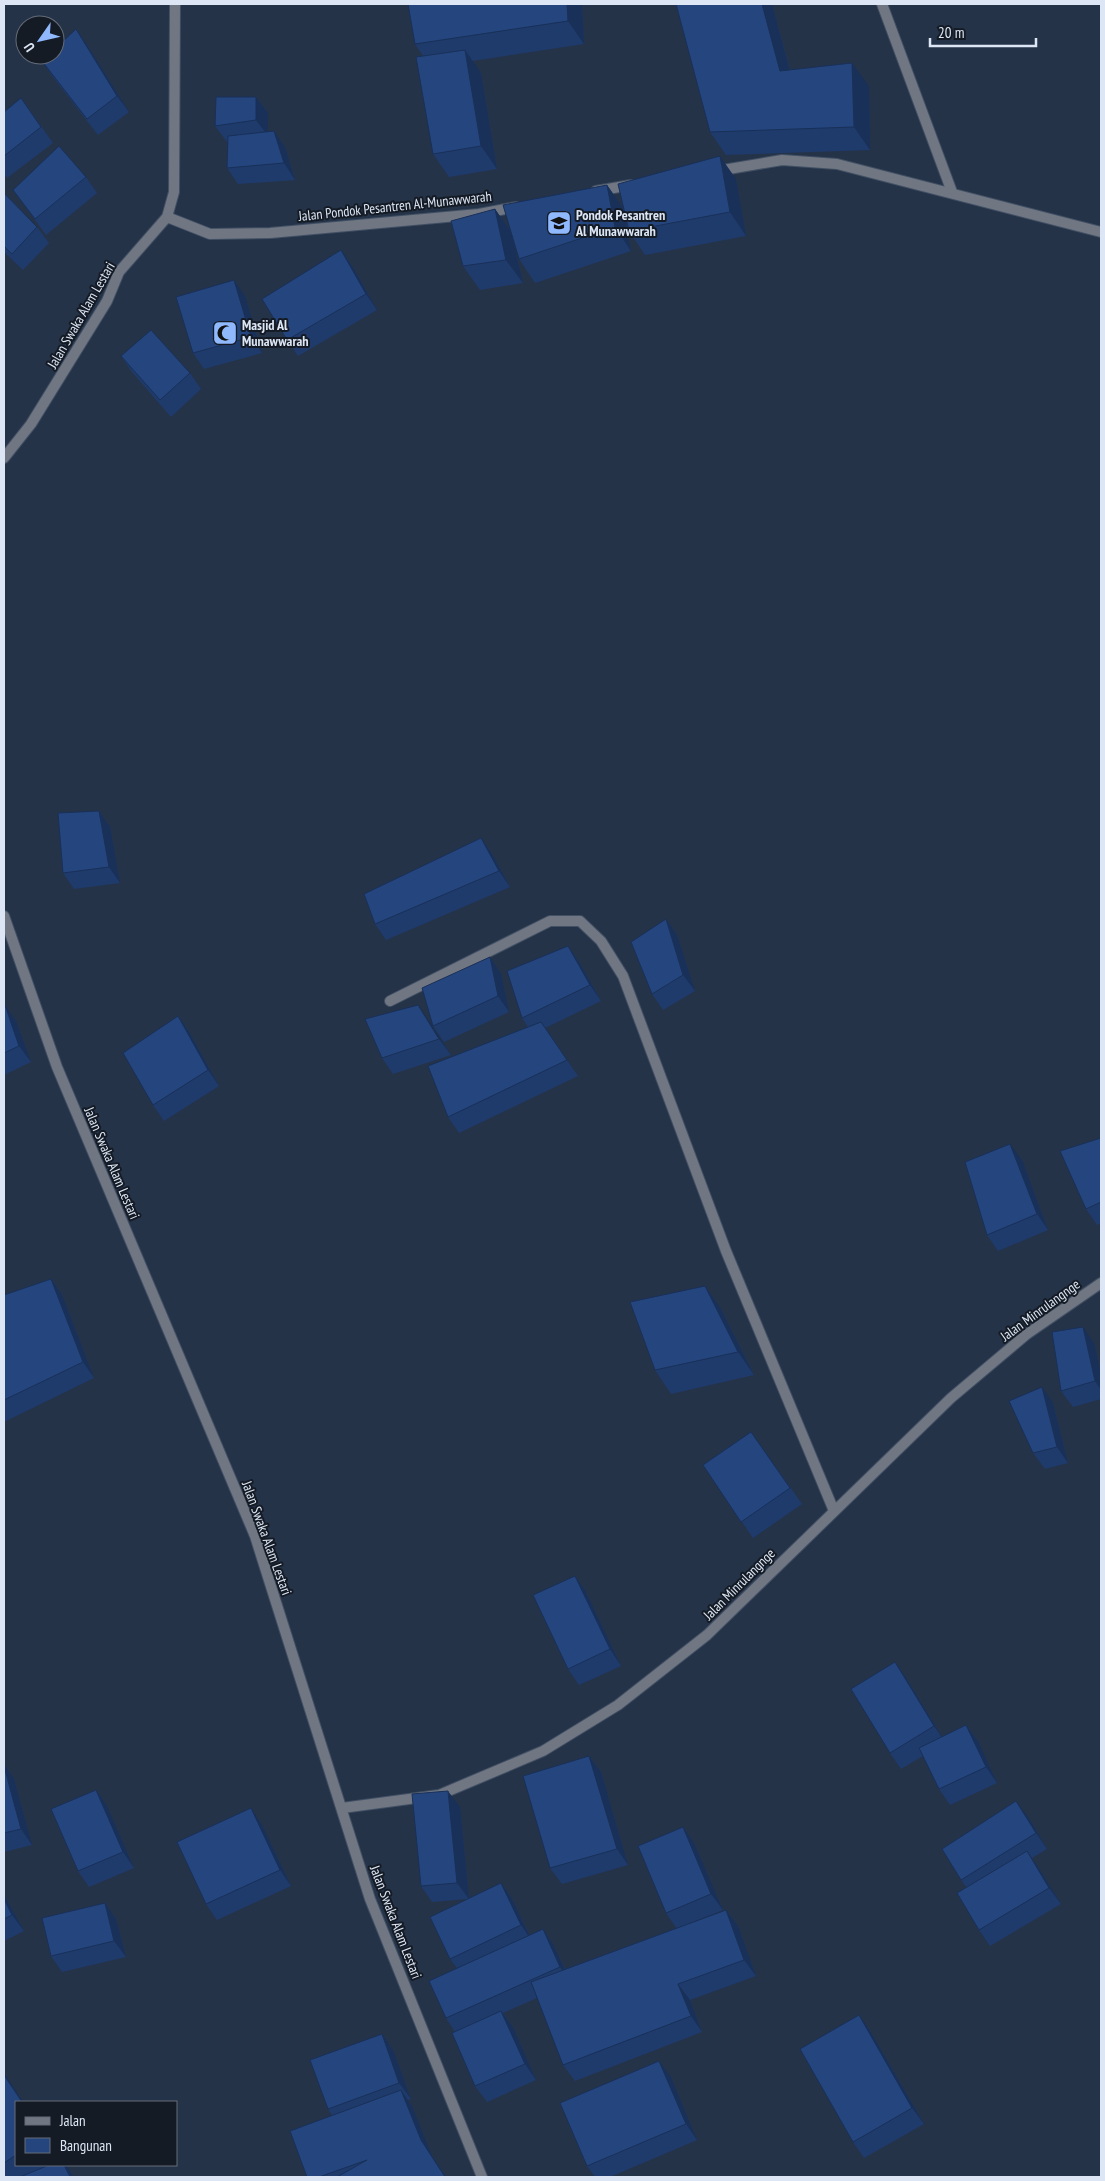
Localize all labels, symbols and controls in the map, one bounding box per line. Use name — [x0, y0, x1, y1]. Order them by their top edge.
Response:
north arrow — [15, 15, 65, 65]
scale bar — [930, 15, 1036, 47]
text: 20 m — [938, 23, 964, 42]
text: U — [20, 39, 39, 55]
street label: Jalan Pondok Pesantren Al-Munawwarah — [297, 187, 492, 225]
place label: Pondok Pesantren Al Munawwarah — [575, 206, 665, 240]
school or university icon: Pondok Pesantren Al Munawwarah — [546, 210, 572, 236]
street label: Jalan Swaka Alam Lestari — [43, 259, 119, 372]
place label: Masjid Al Munawwarah — [242, 316, 309, 350]
mosque icon: Masjid Al Munawwarah — [212, 320, 238, 346]
street label: Jalan Swaka Alam Lestari — [80, 1103, 144, 1222]
street label: Jalan Minrulangnge — [996, 1275, 1083, 1345]
street label: Jalan Swaka Alam Lestari — [238, 1478, 296, 1597]
street label: Jalan Minrulangnge — [699, 1544, 779, 1624]
street label: Jalan Swaka Alam Lestari — [366, 1862, 426, 1981]
legend — [15, 2101, 178, 2166]
text: Jalan — [59, 2111, 86, 2130]
text: Bangunan — [60, 2136, 112, 2155]

